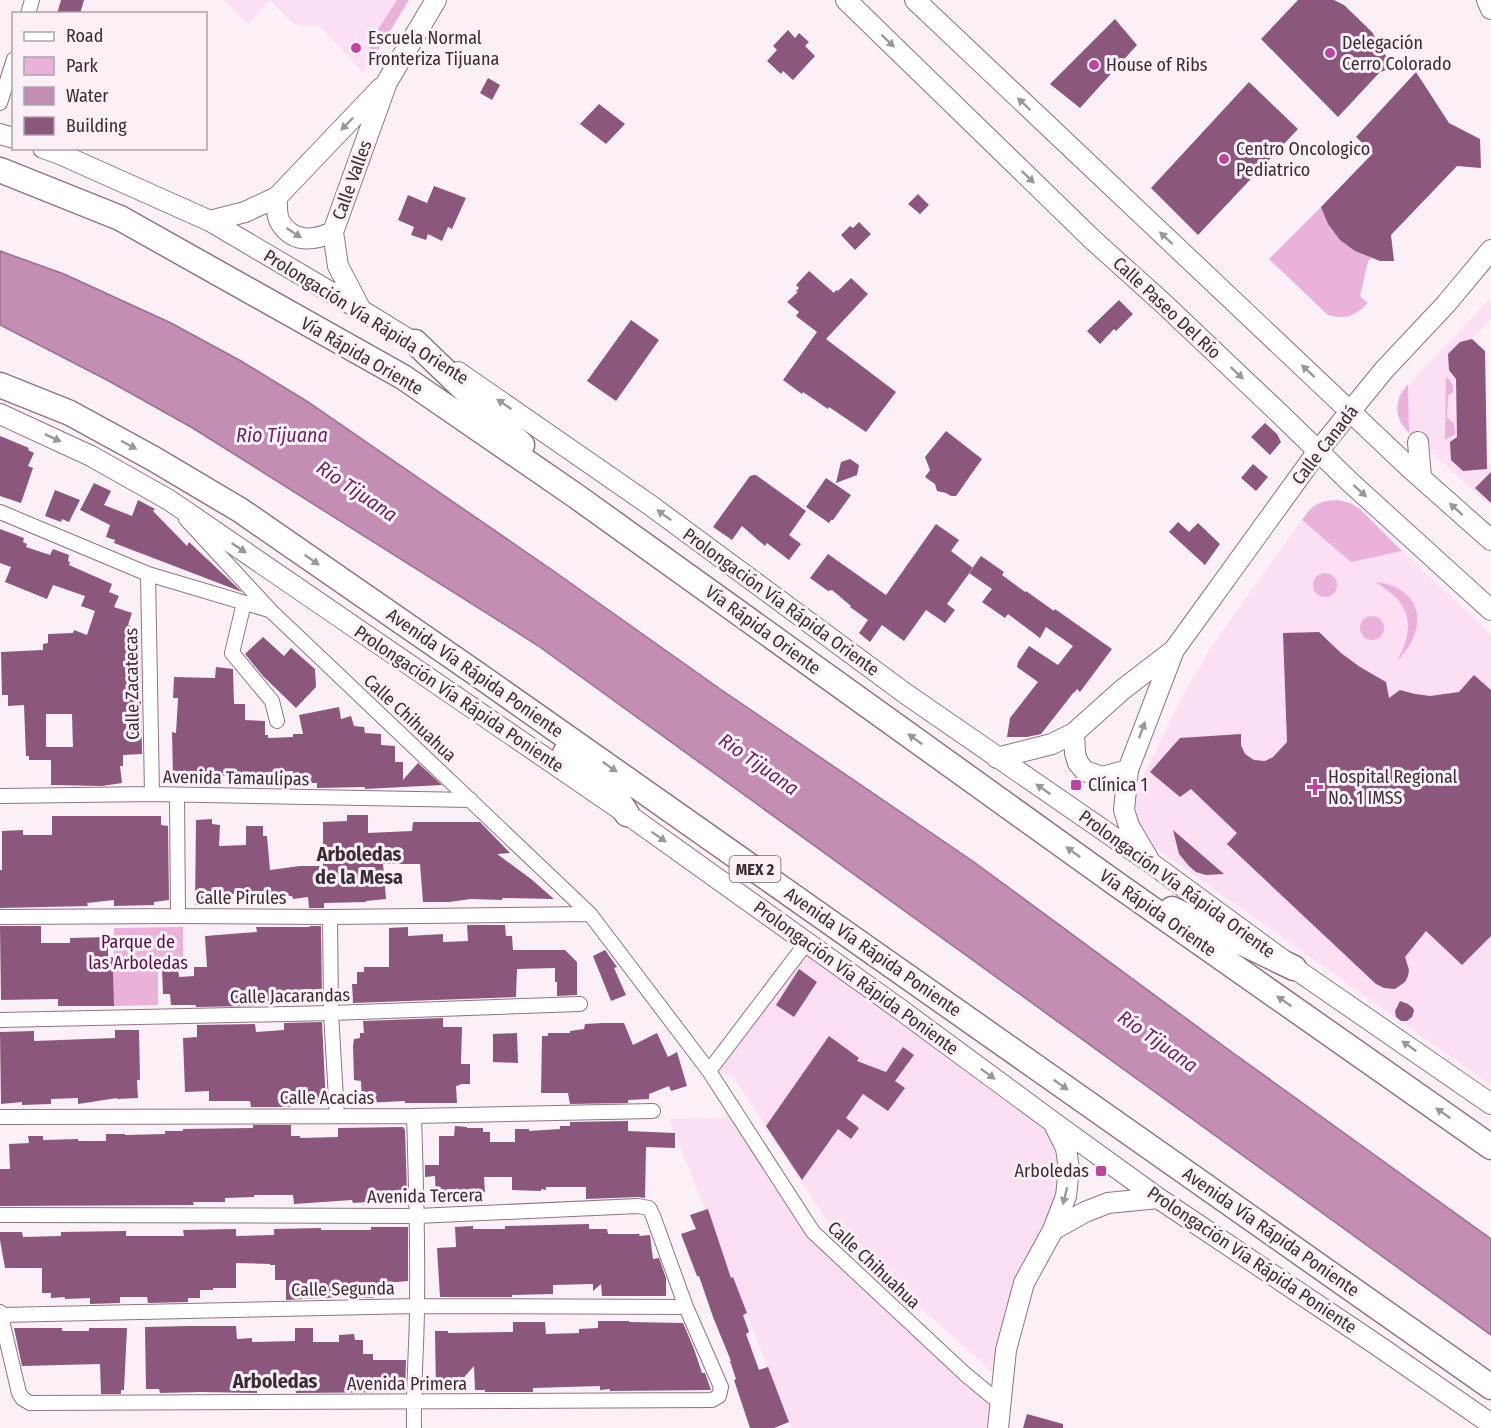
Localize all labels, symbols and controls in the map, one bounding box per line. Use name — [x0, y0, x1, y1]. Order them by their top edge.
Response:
legend — [12, 12, 207, 150]
text: Road — [66, 25, 103, 47]
place label: Escuela Normal Fronteriza Tijuana — [368, 27, 499, 70]
place label: Delegación Cerro Colorado — [1342, 32, 1451, 75]
one-way arrow — [881, 33, 895, 47]
marker: Escuela Normal Fronteriza Tijuana — [349, 41, 363, 55]
marker: Delegación Cerro Colorado — [1323, 46, 1337, 60]
place label: House of Ribs — [1106, 54, 1208, 76]
text: Park — [66, 55, 99, 77]
marker: House of Ribs — [1087, 58, 1101, 72]
text: Water — [66, 85, 109, 107]
one-way arrow — [1018, 97, 1032, 111]
text: Building — [66, 115, 127, 137]
one-way arrow — [340, 117, 354, 131]
street label: Calle Valles — [327, 137, 377, 223]
place label: Centro Oncologico Pediatrico — [1236, 138, 1370, 181]
marker: Centro Oncologico Pediatrico — [1217, 152, 1231, 166]
one-way arrow — [1021, 169, 1035, 183]
one-way arrow — [285, 227, 302, 238]
one-way arrow — [1159, 231, 1173, 245]
street label: Prolongación Vía Rápida Oriente — [260, 245, 472, 389]
street label: Calle Paseo Del Río — [1108, 252, 1226, 364]
street label: Vía Rápida Oriente — [297, 312, 427, 400]
one-way arrow — [1301, 365, 1316, 378]
one-way arrow — [1230, 366, 1244, 380]
one-way arrow — [496, 398, 512, 410]
street label: Calle Canadá — [1287, 401, 1363, 489]
water label: Rio Tijuana — [236, 423, 328, 447]
one-way arrow — [45, 434, 62, 443]
one-way arrow — [121, 440, 138, 450]
water label: Río Tijuana — [312, 455, 402, 527]
one-way arrow — [1352, 484, 1367, 497]
one-way arrow — [1449, 503, 1464, 516]
one-way arrow — [656, 510, 671, 522]
street label: Prolongación Vía Rápida Oriente — [679, 523, 883, 681]
one-way arrow — [230, 542, 246, 554]
one-way arrow — [304, 554, 320, 565]
street label: Vía Rápida Oriente — [701, 581, 825, 679]
street label: Avenida Vía Rápida Poniente — [382, 604, 568, 742]
street label: Prolongación Vía Rápida Poniente — [350, 621, 568, 777]
street label: Calle Zacatecas — [120, 628, 144, 740]
street label: Calle Chihuahua — [359, 670, 461, 767]
one-way arrow — [1138, 721, 1148, 739]
water label: Río Tijuana — [714, 728, 804, 800]
one-way arrow — [907, 733, 923, 745]
one-way arrow — [602, 761, 618, 772]
street label: Avenida Tamaulipas — [163, 766, 310, 790]
place label: Hospital Regional No. 1 IMSS — [1328, 766, 1458, 809]
place label: Clínica 1 — [1088, 774, 1148, 796]
marker: Clínica 1 — [1069, 778, 1083, 792]
marker: Hospital Regional No. 1 IMSS — [1306, 778, 1324, 796]
one-way arrow — [1035, 784, 1051, 795]
street label: Prolongación Vía Rápida Oriente — [1075, 805, 1279, 963]
one-way arrow — [652, 830, 667, 842]
district label: Arboledas de la Mesa — [315, 842, 403, 889]
one-way arrow — [1065, 847, 1081, 858]
road number: MEX 2 — [730, 856, 780, 882]
street label: Vía Rápida Oriente — [1096, 865, 1220, 961]
street label: Avenida Vía Rápida Poniente — [780, 883, 966, 1021]
street label: Calle Pirules — [195, 887, 287, 909]
street label: Prolongación Vía Rápida Poniente — [749, 896, 963, 1060]
park label: Parque de las Arboledas — [88, 931, 188, 974]
street label: Calle Jacarandas — [230, 984, 351, 1008]
one-way arrow — [1276, 995, 1292, 1007]
water label: Río Tijuana — [1113, 1005, 1203, 1077]
one-way arrow — [1400, 1041, 1417, 1052]
one-way arrow — [980, 1067, 995, 1079]
one-way arrow — [1053, 1079, 1069, 1091]
street label: Calle Acacias — [280, 1087, 375, 1109]
one-way arrow — [1436, 1108, 1451, 1120]
place label: Arboledas — [1015, 1160, 1089, 1182]
street label: Avenida Vía Rápida Poniente — [1178, 1163, 1364, 1301]
marker: Arboledas — [1094, 1164, 1108, 1178]
street label: Prolongación Vía Rápida Poniente — [1143, 1182, 1361, 1338]
street label: Avenida Tercera — [367, 1184, 483, 1208]
one-way arrow — [1059, 1187, 1069, 1205]
street label: Calle Chihuahua — [823, 1217, 925, 1314]
street label: Calle Segunda — [291, 1277, 395, 1301]
district label: Arboledas — [232, 1369, 318, 1393]
street label: Avenida Primera — [347, 1373, 467, 1395]

